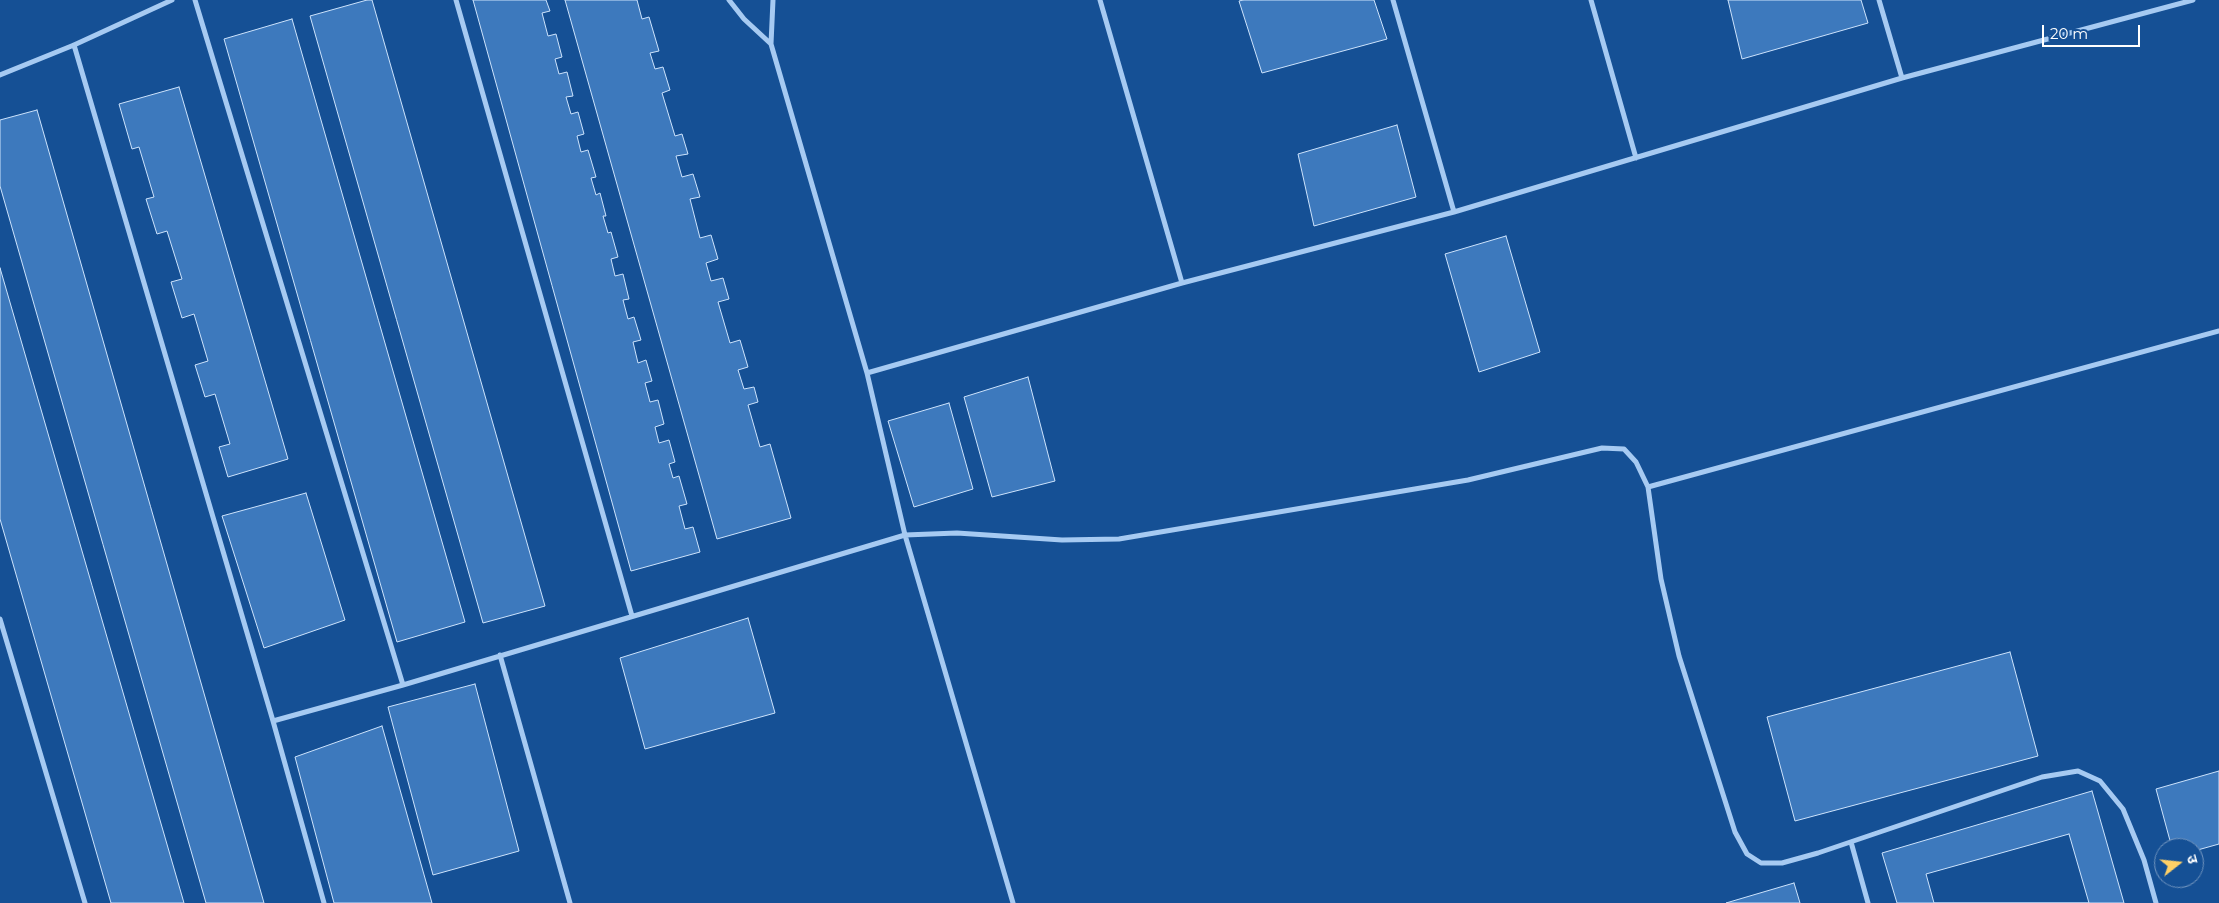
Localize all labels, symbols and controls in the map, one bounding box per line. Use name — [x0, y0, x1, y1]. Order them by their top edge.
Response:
scale bar — [2044, 15, 2142, 47]
text: 20 m — [2050, 24, 2088, 43]
north arrow — [2154, 838, 2204, 888]
text: उ — [2183, 853, 2202, 866]

